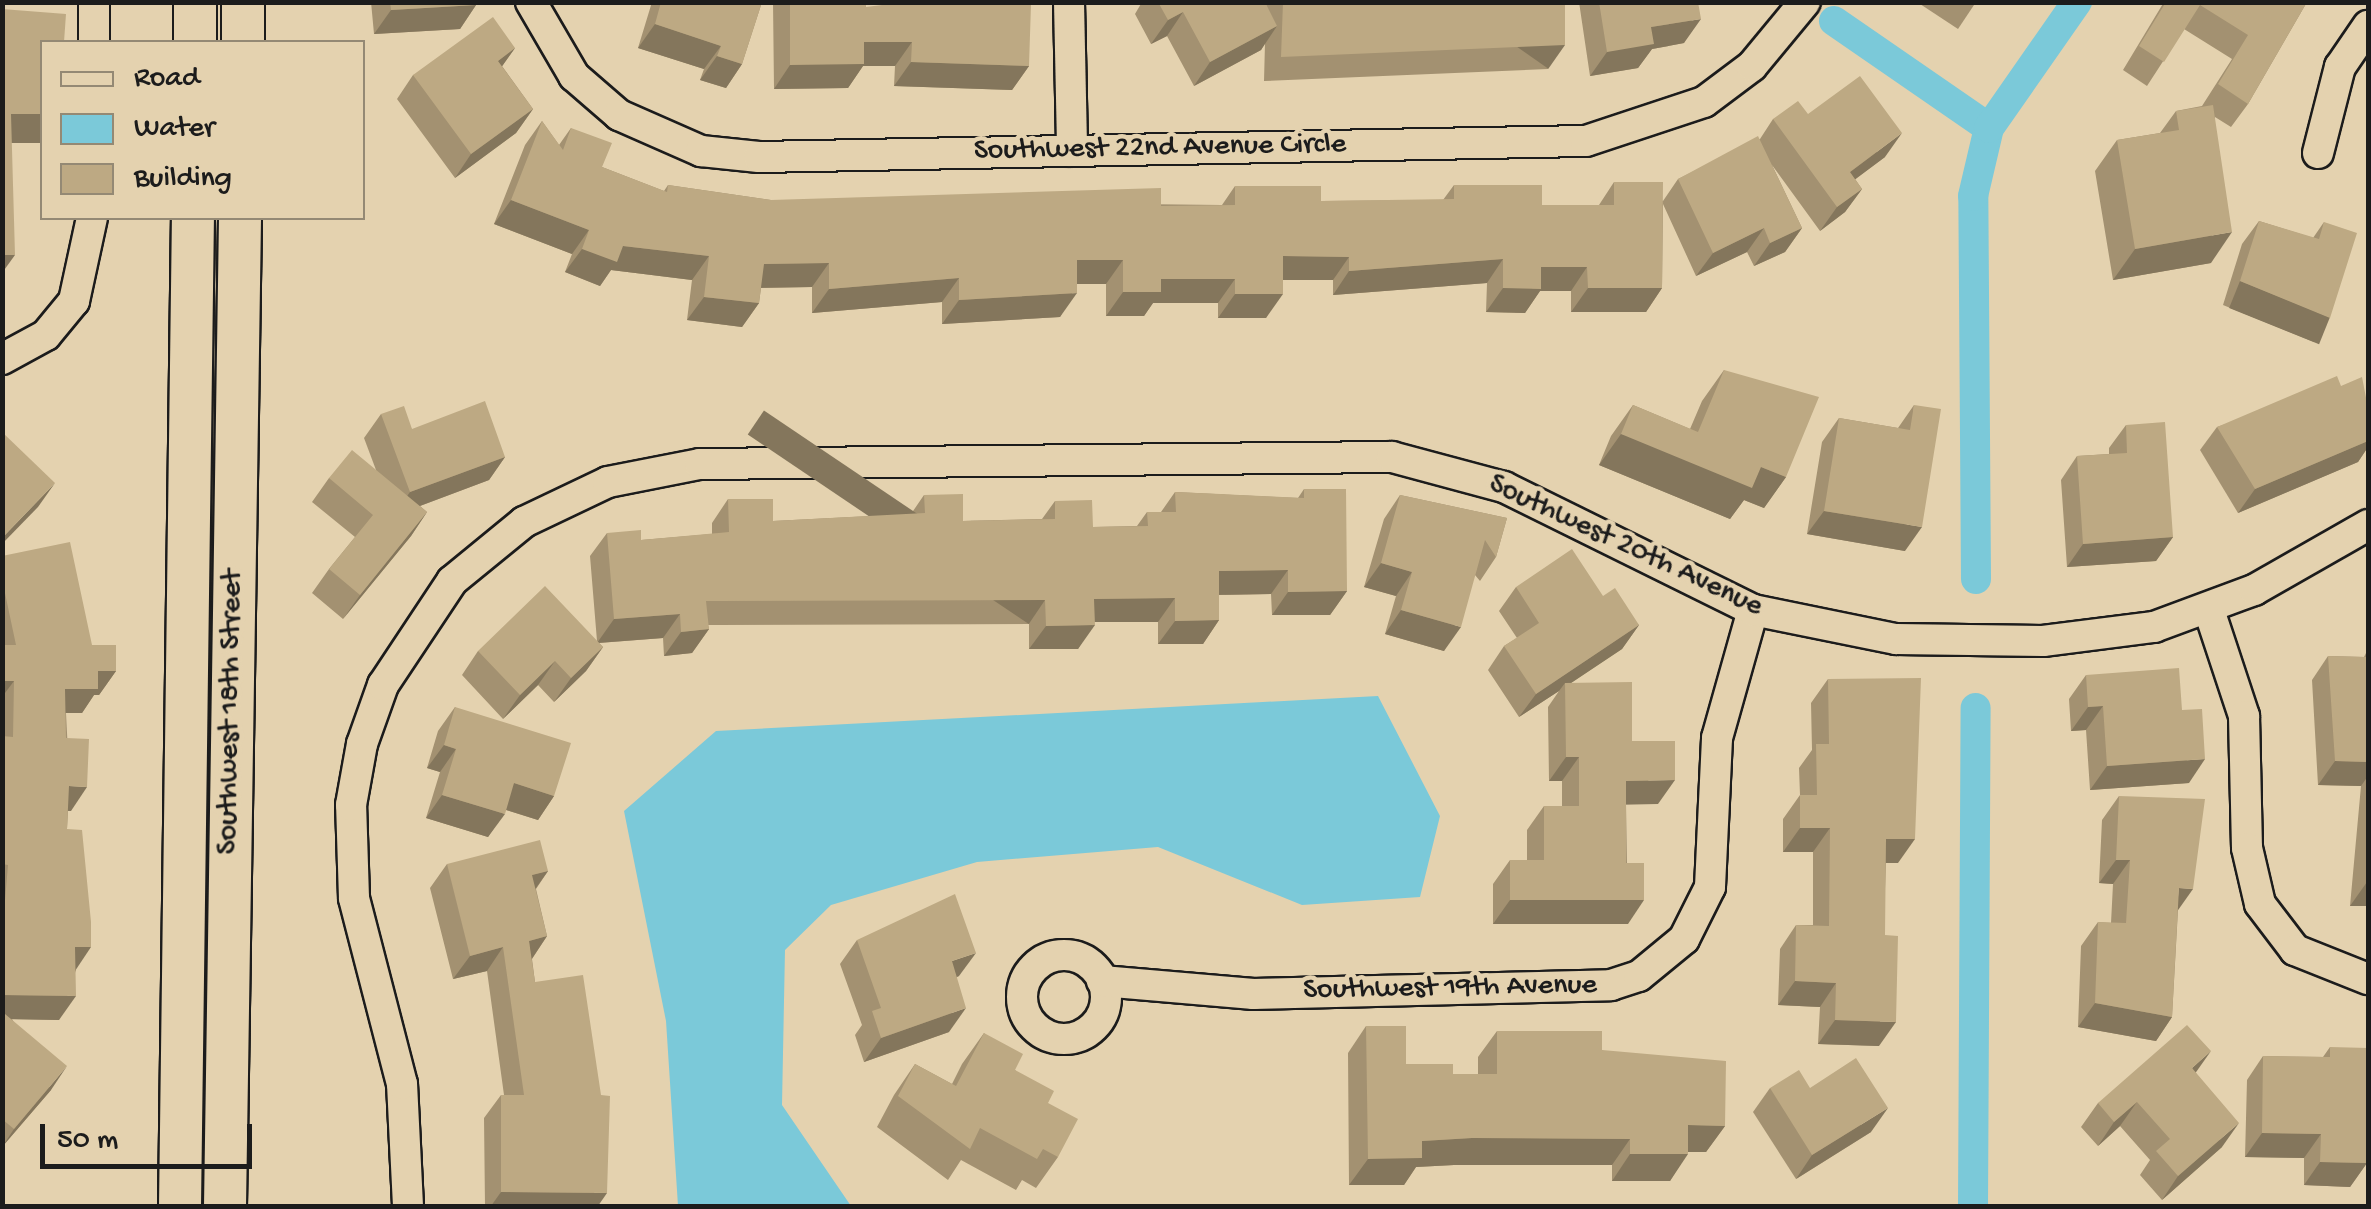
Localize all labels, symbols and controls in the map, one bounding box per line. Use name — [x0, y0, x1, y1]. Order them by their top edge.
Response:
legend — [40, 40, 365, 220]
text: Road — [134, 62, 200, 97]
text: Water — [134, 112, 215, 147]
street label: Southwest 22nd Avenue Circle — [974, 128, 1346, 170]
text: Building — [134, 162, 232, 197]
street label: Southwest 20th Avenue — [1482, 468, 1768, 626]
street label: Southwest 18th Street — [212, 569, 252, 855]
street label: Southwest 19th Avenue — [1303, 968, 1597, 1010]
scale bar — [45, 1104, 258, 1166]
text: 50 m — [57, 1124, 118, 1159]

